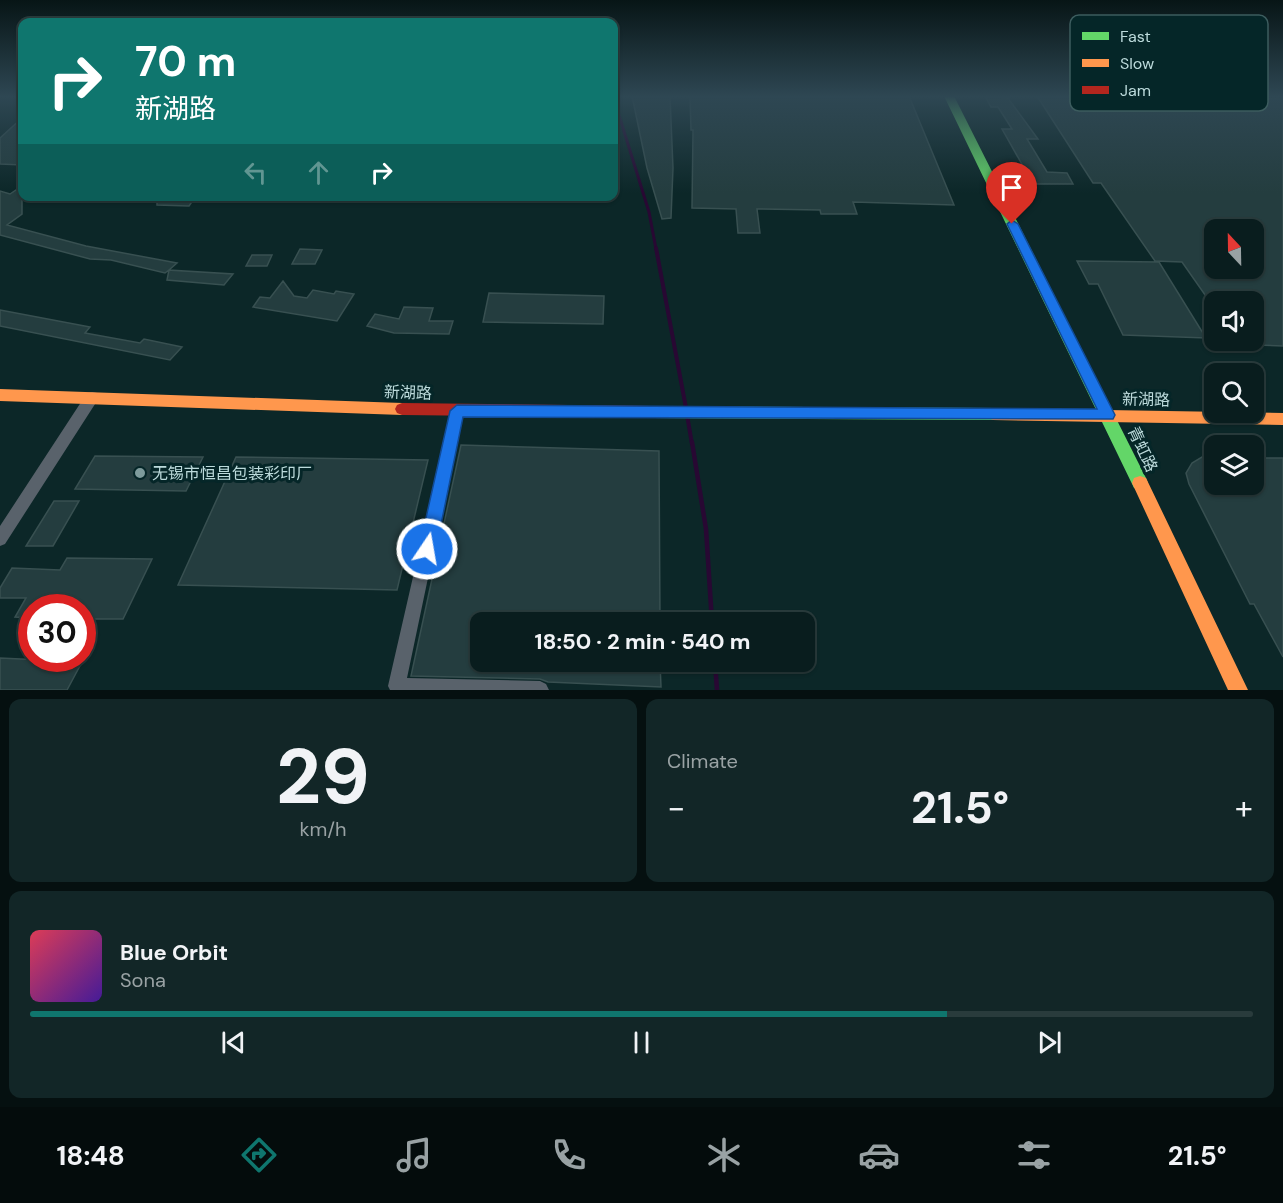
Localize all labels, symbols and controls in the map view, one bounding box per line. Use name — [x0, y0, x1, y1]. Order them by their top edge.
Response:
legend — [1070, 15, 1268, 111]
text: Fast — [1120, 26, 1151, 47]
text: 70 m — [135, 34, 236, 89]
icon: right — [36, 42, 114, 120]
text: Slow — [1120, 53, 1154, 74]
text: Jam — [1120, 80, 1151, 101]
text: 新湖路 — [135, 91, 216, 126]
icon: left — [239, 156, 272, 189]
icon: ahead — [302, 156, 335, 189]
icon: right — [365, 156, 398, 189]
pin — [986, 162, 1037, 224]
icon: arrive — [995, 171, 1028, 204]
north arrow — [1204, 219, 1264, 279]
map controls — [1204, 219, 1264, 495]
button: sound — [1204, 291, 1264, 351]
button: search — [1204, 363, 1264, 423]
street label: 新湖路 — [384, 381, 432, 404]
street label: 新湖路 — [1122, 389, 1170, 410]
street label: 青虹路 — [1123, 423, 1162, 475]
button: layers — [1204, 435, 1264, 495]
place label: 无锡市恒昌包装彩印厂 — [152, 463, 312, 484]
marker: 无锡市恒昌包装彩印厂 — [133, 466, 147, 480]
position arrow — [395, 517, 459, 581]
speed limit sign: 30 — [18, 594, 96, 672]
text: 18:50 · 2 min · 540 m — [535, 627, 750, 656]
text: 29 — [276, 726, 370, 827]
text: Climate — [667, 748, 738, 774]
text: 21.5° — [911, 778, 1009, 837]
text: − — [667, 786, 685, 829]
text: + — [1235, 786, 1253, 829]
text: km/h — [299, 816, 347, 842]
text: Blue Orbit — [120, 938, 228, 967]
text: Sona — [120, 967, 166, 993]
icon: previous — [217, 1026, 250, 1059]
icon: pause — [625, 1026, 658, 1059]
icon: next — [1033, 1026, 1066, 1059]
icon: directions — [238, 1134, 280, 1176]
icon: music — [393, 1134, 435, 1176]
icon: phone — [548, 1134, 590, 1176]
icon: climate — [703, 1134, 745, 1176]
icon: car — [858, 1134, 900, 1176]
icon: filters — [1013, 1134, 1055, 1176]
text: 18:48 — [56, 1138, 125, 1173]
text: 21.5° — [1168, 1138, 1227, 1173]

